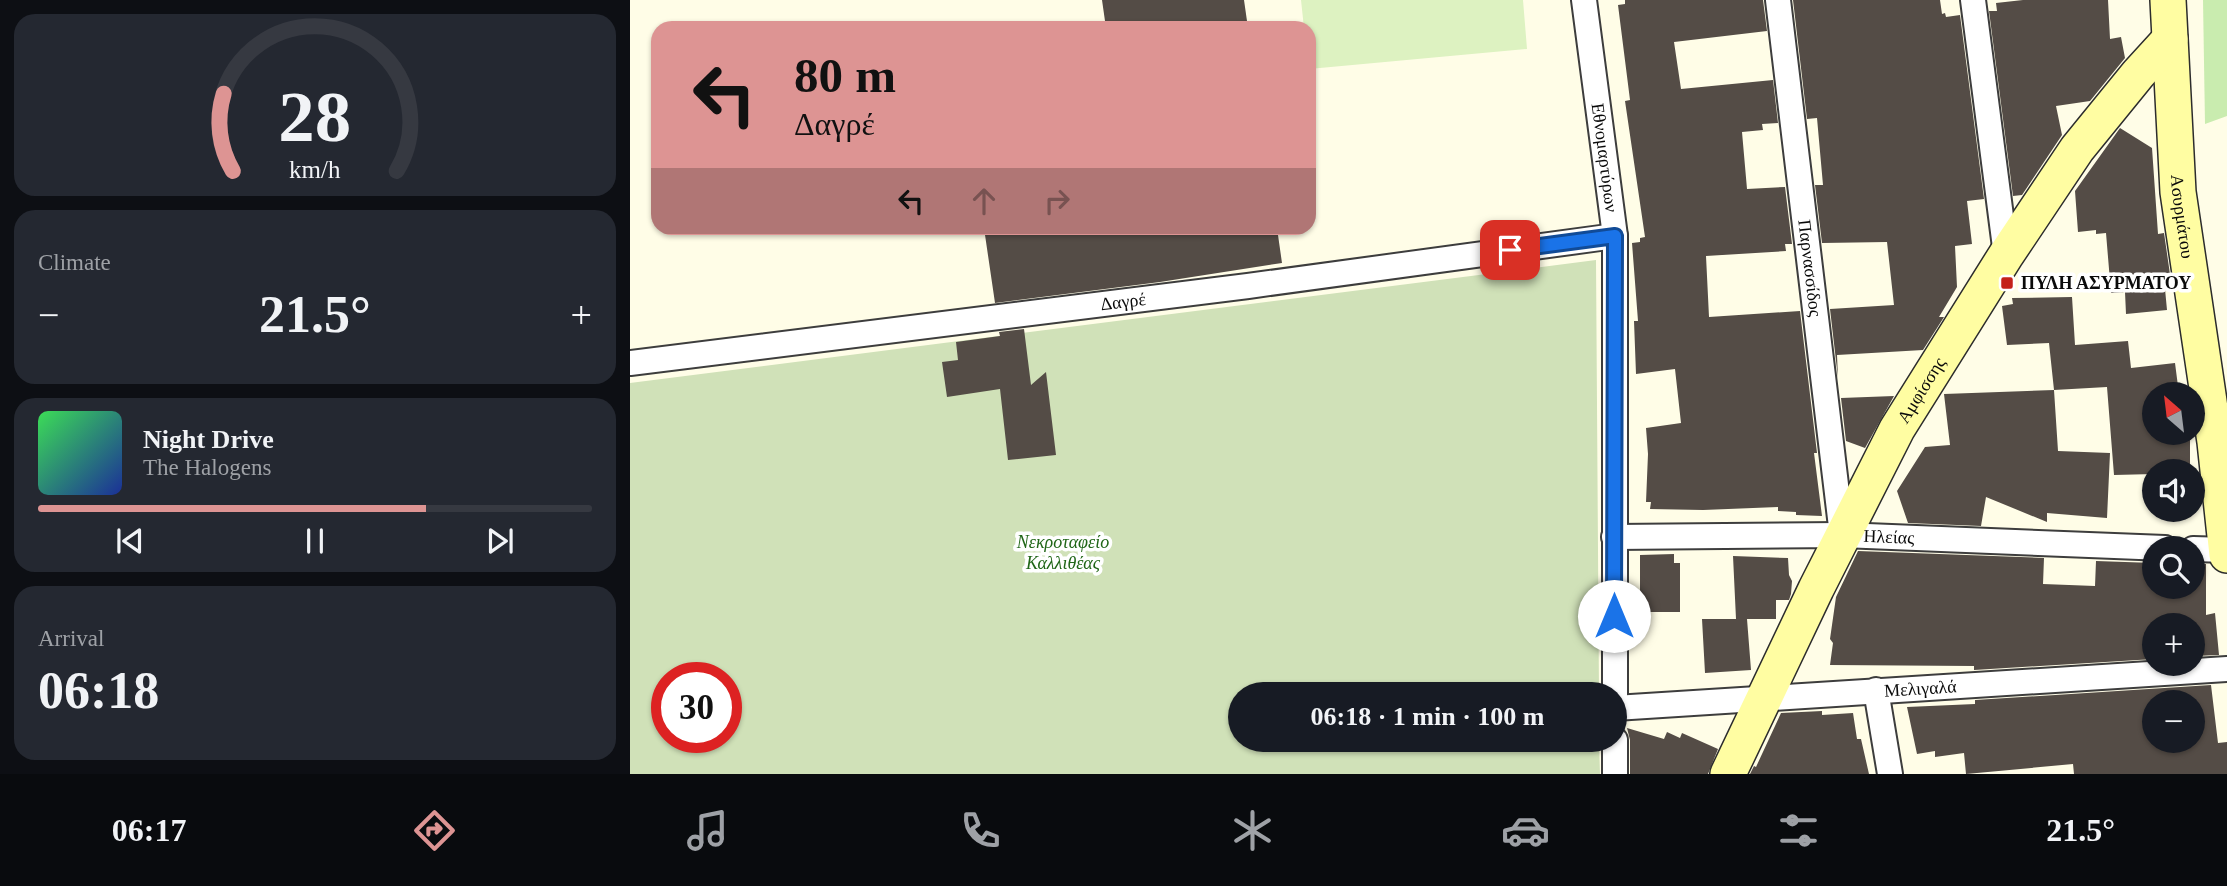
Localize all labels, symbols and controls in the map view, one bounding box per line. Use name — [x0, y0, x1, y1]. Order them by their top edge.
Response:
text: 80 m — [794, 48, 896, 103]
icon: left — [679, 49, 770, 140]
text: 28 — [279, 76, 351, 157]
street label: Εθνομαρτύρων — [1588, 102, 1622, 213]
text: Δαγρέ — [794, 106, 875, 142]
text: km/h — [289, 156, 341, 183]
street label: Ασυρμάτου — [2167, 174, 2198, 260]
icon: left — [892, 182, 930, 220]
icon: ahead — [965, 182, 1003, 220]
icon: right — [1038, 182, 1076, 220]
street label: Παρνασσίδος — [1794, 218, 1826, 318]
pin — [1480, 220, 1540, 280]
icon: arrive — [1491, 231, 1529, 269]
text: Climate — [38, 250, 111, 275]
place label: ΠΥΛΗ ΑΣΥΡΜΑΤΟΥ — [2021, 273, 2191, 293]
marker: ΠΥΛΗ ΑΣΥΡΜΑΤΟΥ — [1999, 275, 2015, 291]
text: 21.5° — [259, 286, 371, 343]
street label: Δαγρέ — [1099, 289, 1147, 314]
text: − — [38, 294, 59, 336]
text: + — [571, 294, 592, 336]
street label: Αμφίσσης — [1893, 354, 1949, 427]
north arrow — [2142, 382, 2205, 444]
map controls — [2142, 382, 2205, 753]
text: Night Drive — [143, 425, 274, 454]
text: The Halogens — [143, 455, 271, 480]
button: sound — [2142, 459, 2205, 522]
icon: previous — [111, 522, 149, 560]
icon: pause — [296, 522, 334, 560]
icon: next — [481, 522, 519, 560]
street label: Ηλείας — [1863, 526, 1915, 548]
park label: Νεκροταφείο Καλλιθέας — [1016, 532, 1109, 573]
button: search — [2142, 536, 2205, 599]
position arrow — [1577, 579, 1651, 653]
button: + — [2142, 613, 2205, 676]
text: Arrival — [38, 626, 104, 651]
text: 06:18 — [38, 662, 159, 719]
speed limit sign: 30 — [651, 662, 742, 753]
street label: Μελιγαλά — [1884, 676, 1958, 701]
button: − — [2142, 690, 2205, 753]
text: 06:18 · 1 min · 100 m — [1311, 702, 1545, 731]
icon: directions — [410, 806, 459, 855]
icon: music — [683, 806, 732, 855]
icon: phone — [956, 806, 1005, 855]
icon: climate — [1228, 806, 1277, 855]
icon: car — [1501, 806, 1550, 855]
icon: filters — [1774, 806, 1823, 855]
text: 06:17 — [112, 812, 187, 848]
text: 21.5° — [2046, 812, 2115, 848]

